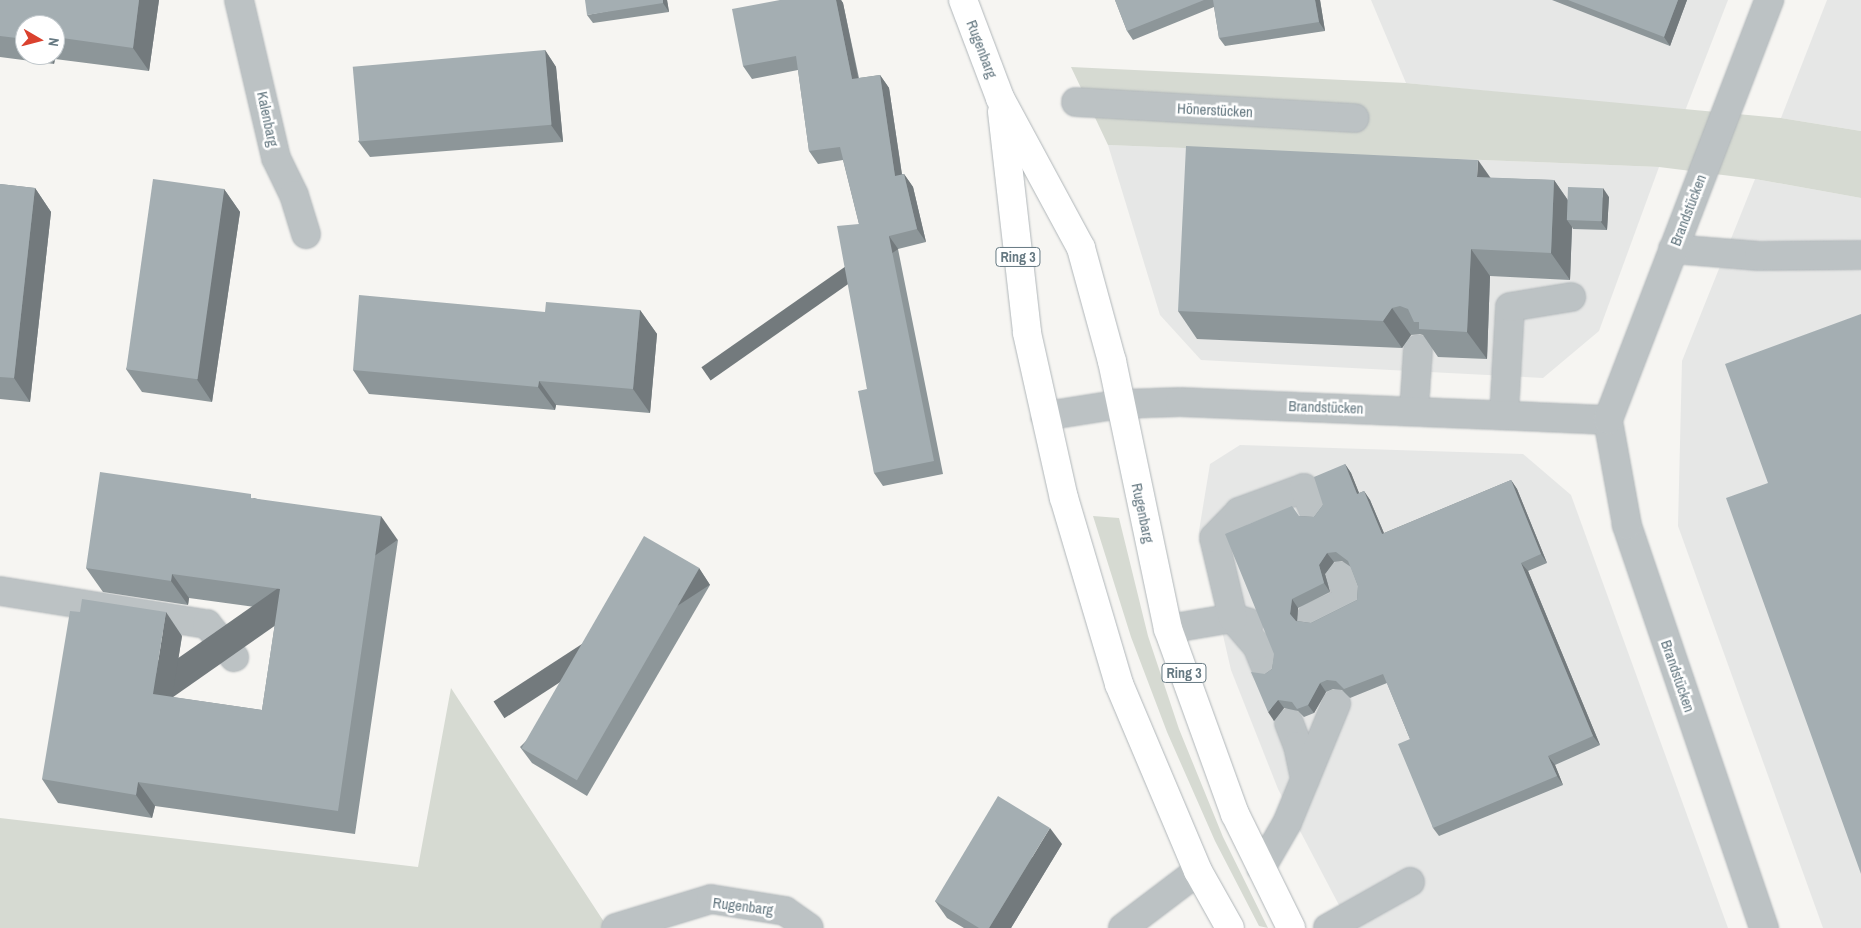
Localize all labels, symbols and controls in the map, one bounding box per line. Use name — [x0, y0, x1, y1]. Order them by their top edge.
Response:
north arrow — [15, 15, 65, 65]
street label: Rugenbarg — [963, 17, 1001, 81]
text: N — [44, 37, 63, 47]
street label: Kalenbarg — [253, 90, 283, 148]
street label: Hönerstücken — [1177, 99, 1253, 121]
street label: Brandstücken — [1666, 172, 1710, 248]
road number: Ring 3 — [994, 246, 1042, 268]
street label: Brandstücken — [1288, 397, 1364, 417]
street label: Rugenbarg — [1128, 481, 1158, 545]
street label: Brandstücken — [1657, 638, 1699, 714]
road number: Ring 3 — [1160, 661, 1208, 684]
street label: Rugenbarg — [712, 893, 774, 919]

